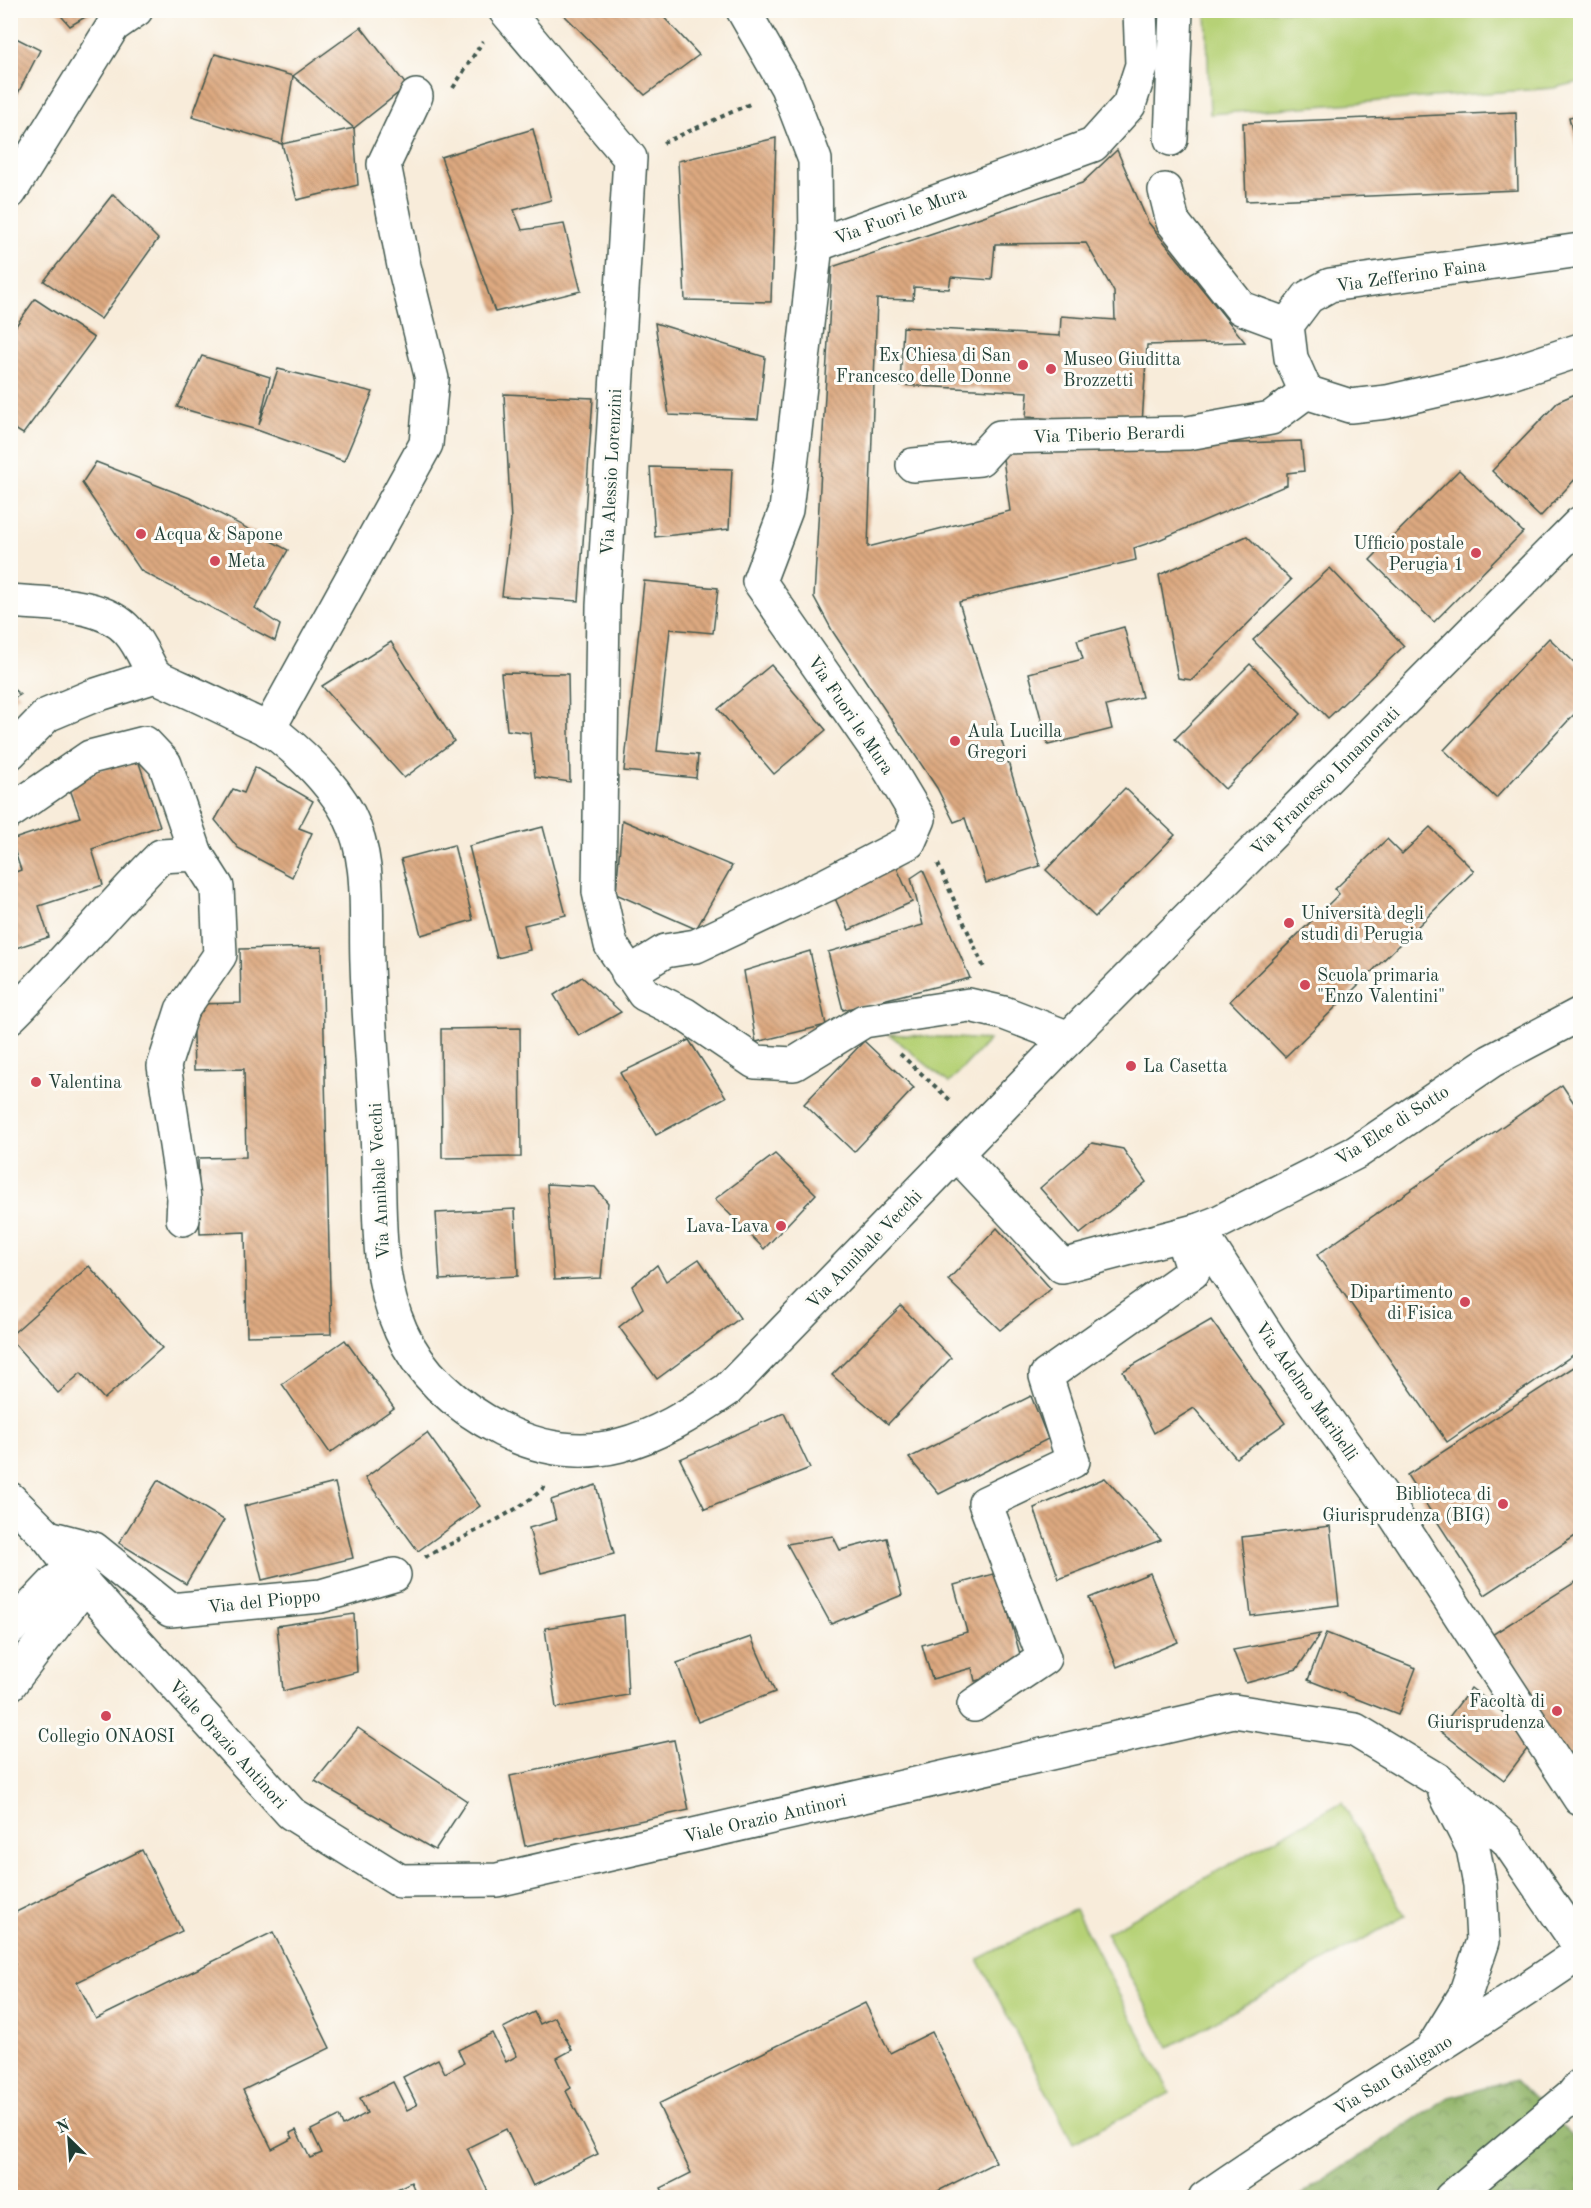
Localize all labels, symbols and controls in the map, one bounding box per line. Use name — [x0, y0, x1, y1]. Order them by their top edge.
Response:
street label: Via Fuori le Mura — [832, 184, 969, 248]
street label: Via Zefferino Faina — [1335, 257, 1487, 295]
place label: Ex Chiesa di San Francesco delle Donne — [836, 347, 1011, 386]
place label: Museo Giuditta Brozzetti — [1063, 351, 1181, 390]
marker: Ex Chiesa di San Francesco delle Donne — [1016, 358, 1030, 372]
marker: Museo Giuditta Brozzetti — [1044, 362, 1058, 376]
street label: Via Alessio Lorenzini — [599, 388, 625, 556]
street label: Via Tiberio Berardi — [1033, 423, 1185, 447]
place label: Acqua & Sapone — [153, 526, 283, 544]
marker: Acqua & Sapone — [134, 527, 148, 541]
place label: Ufficio postale Perugia 1 — [1353, 535, 1464, 574]
marker: Ufficio postale Perugia 1 — [1469, 546, 1483, 560]
place label: Meta — [227, 553, 266, 571]
marker: Meta — [208, 554, 222, 568]
street label: Via Fuori le Mura — [804, 653, 897, 778]
street label: Via Francesco Innamorati — [1248, 704, 1404, 859]
place label: Aula Lucilla Gregori — [967, 723, 1062, 762]
marker: Aula Lucilla Gregori — [948, 734, 962, 748]
place label: Università degli studi di Perugia — [1301, 905, 1424, 944]
marker: Università degli studi di Perugia — [1282, 916, 1296, 930]
place label: Scuola primaria "Enzo Valentini" — [1317, 967, 1445, 1006]
marker: Scuola primaria "Enzo Valentini" — [1298, 978, 1312, 992]
place label: La Casetta — [1143, 1058, 1228, 1076]
marker: La Casetta — [1124, 1059, 1138, 1073]
place label: Valentina — [48, 1074, 122, 1092]
marker: Valentina — [29, 1075, 43, 1089]
street label: Via Elce di Sotto — [1333, 1083, 1453, 1169]
street label: Via Annibale Vecchi — [367, 1102, 393, 1260]
street label: Via Annibale Vecchi — [804, 1187, 926, 1312]
place label: Lava-Lava — [686, 1218, 769, 1236]
marker: Lava-Lava — [774, 1219, 788, 1233]
place label: Dipartimento di Fisica — [1350, 1284, 1453, 1323]
marker: Dipartimento di Fisica — [1458, 1295, 1472, 1309]
street label: Via Adelmo Maribelli — [1252, 1319, 1361, 1464]
place label: Biblioteca di Giurisprudenza (BIG) — [1322, 1486, 1491, 1525]
marker: Biblioteca di Giurisprudenza (BIG) — [1496, 1497, 1510, 1511]
street label: Via del Pioppo — [207, 1587, 321, 1617]
street label: Viale Orazio Antinori — [165, 1677, 290, 1813]
place label: Facoltà di Giurisprudenza — [1427, 1693, 1545, 1732]
marker: Facoltà di Giurisprudenza — [1550, 1704, 1564, 1718]
marker: Collegio ONAOSI — [99, 1709, 113, 1723]
place label: Collegio ONAOSI — [37, 1728, 175, 1746]
street label: Viale Orazio Antinori — [682, 1791, 848, 1846]
street label: Via San Galigano — [1331, 2032, 1456, 2119]
north arrow — [39, 2109, 99, 2169]
text: N — [55, 2117, 73, 2137]

